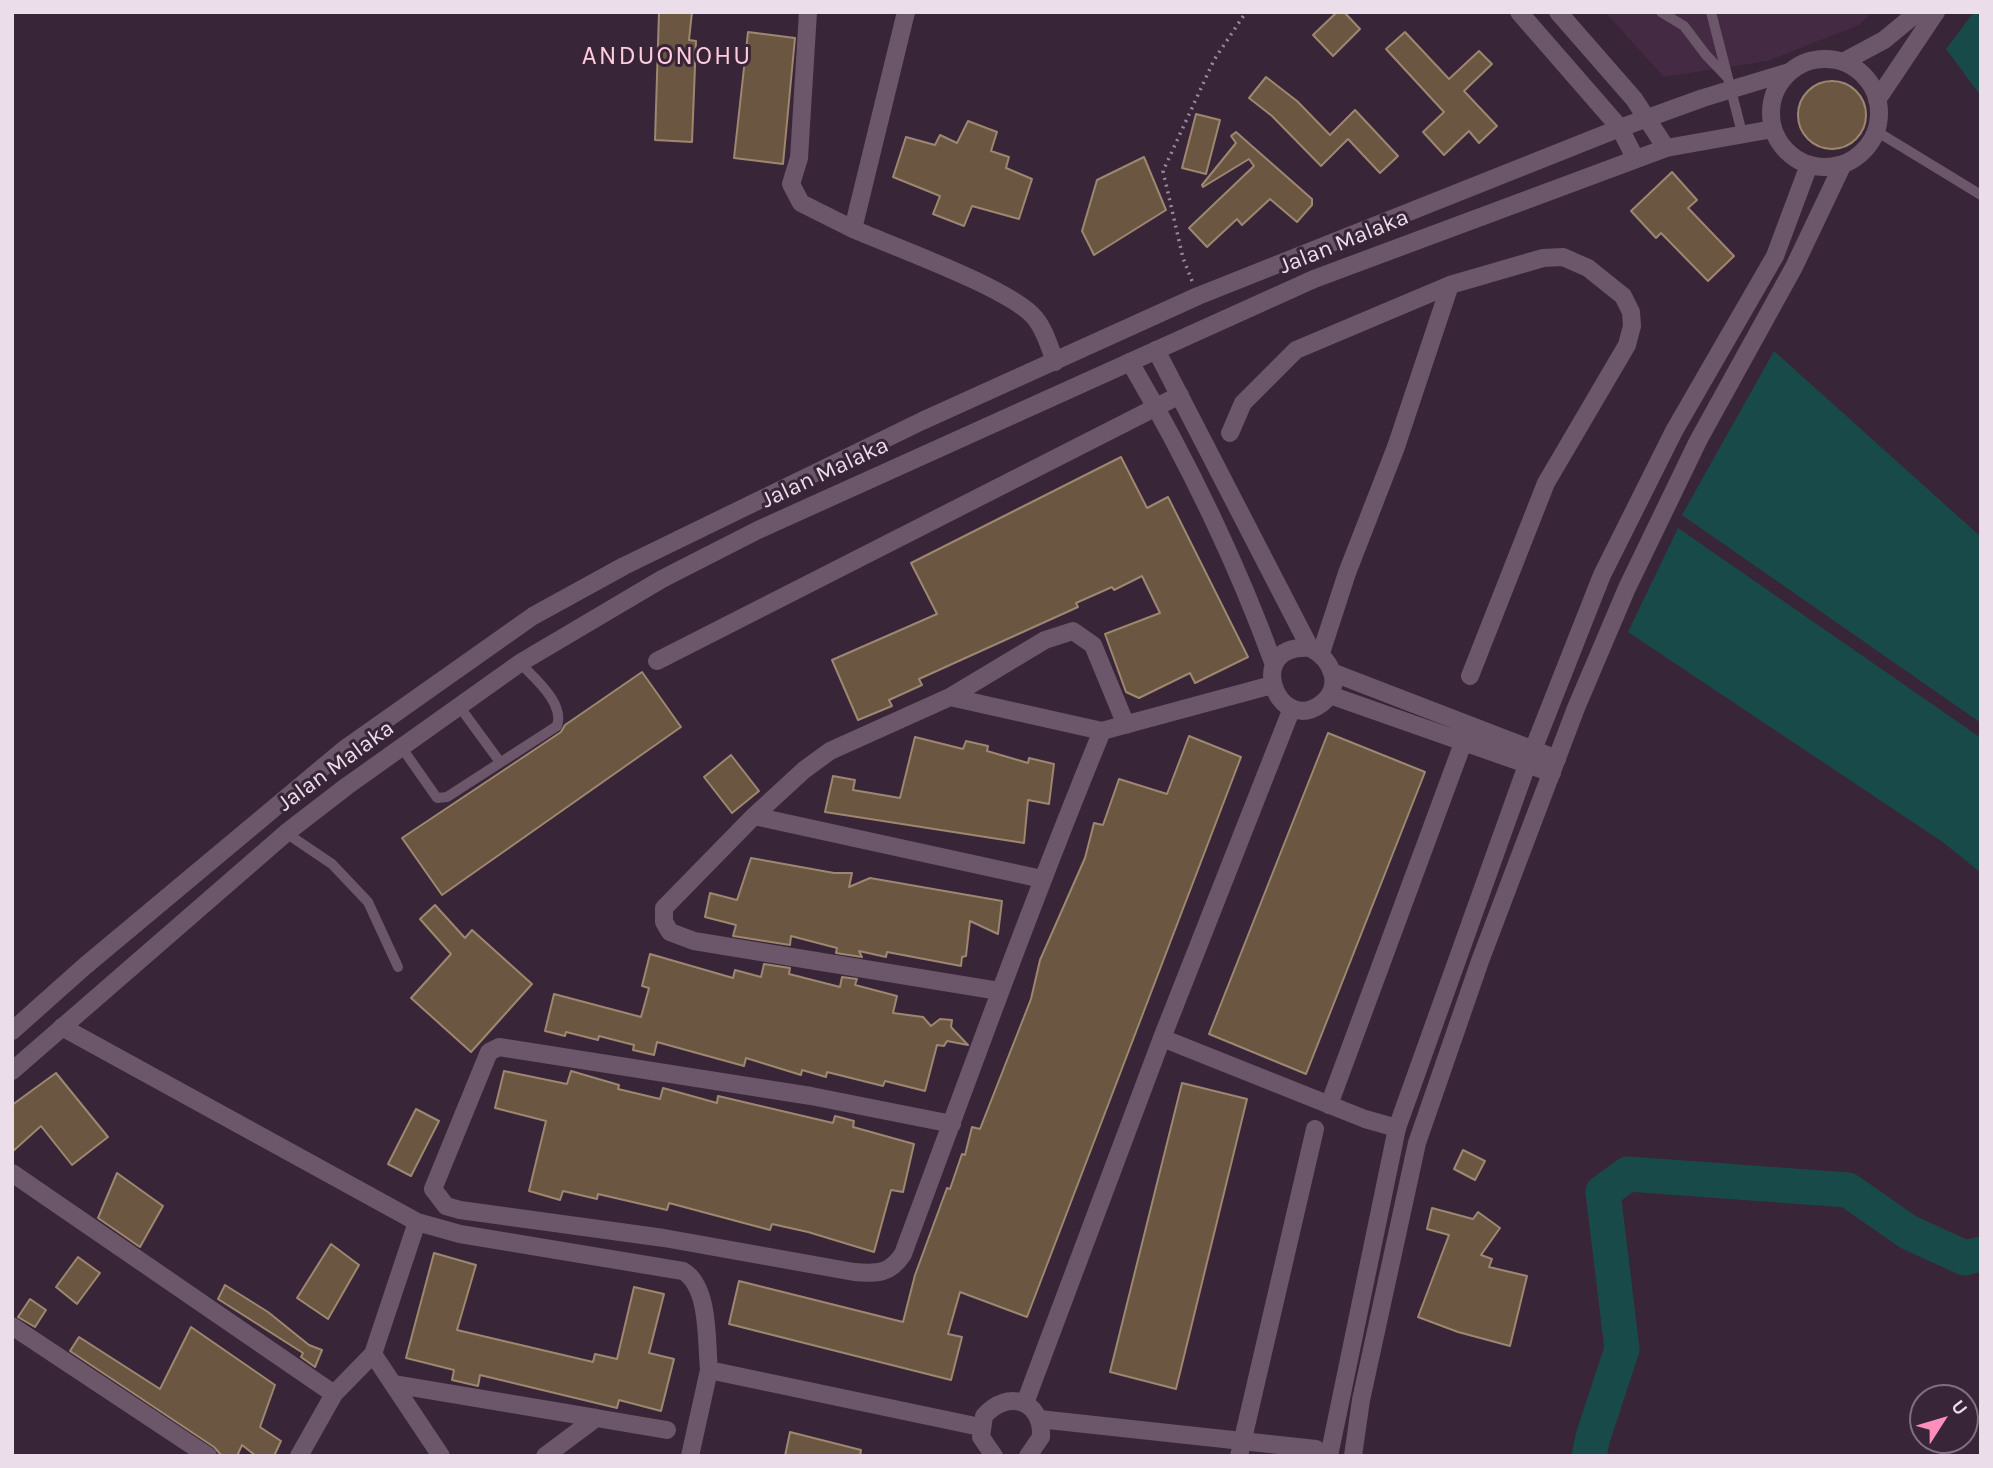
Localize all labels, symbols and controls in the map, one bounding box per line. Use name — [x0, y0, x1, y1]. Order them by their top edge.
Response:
district label: ANDUONOHU — [583, 41, 751, 73]
street label: Jalan Malaka — [1275, 203, 1413, 281]
street label: Jalan Malaka — [757, 431, 893, 515]
street label: Jalan Malaka — [272, 714, 400, 818]
north arrow — [1909, 1384, 1979, 1454]
text: U — [1946, 1396, 1972, 1419]

